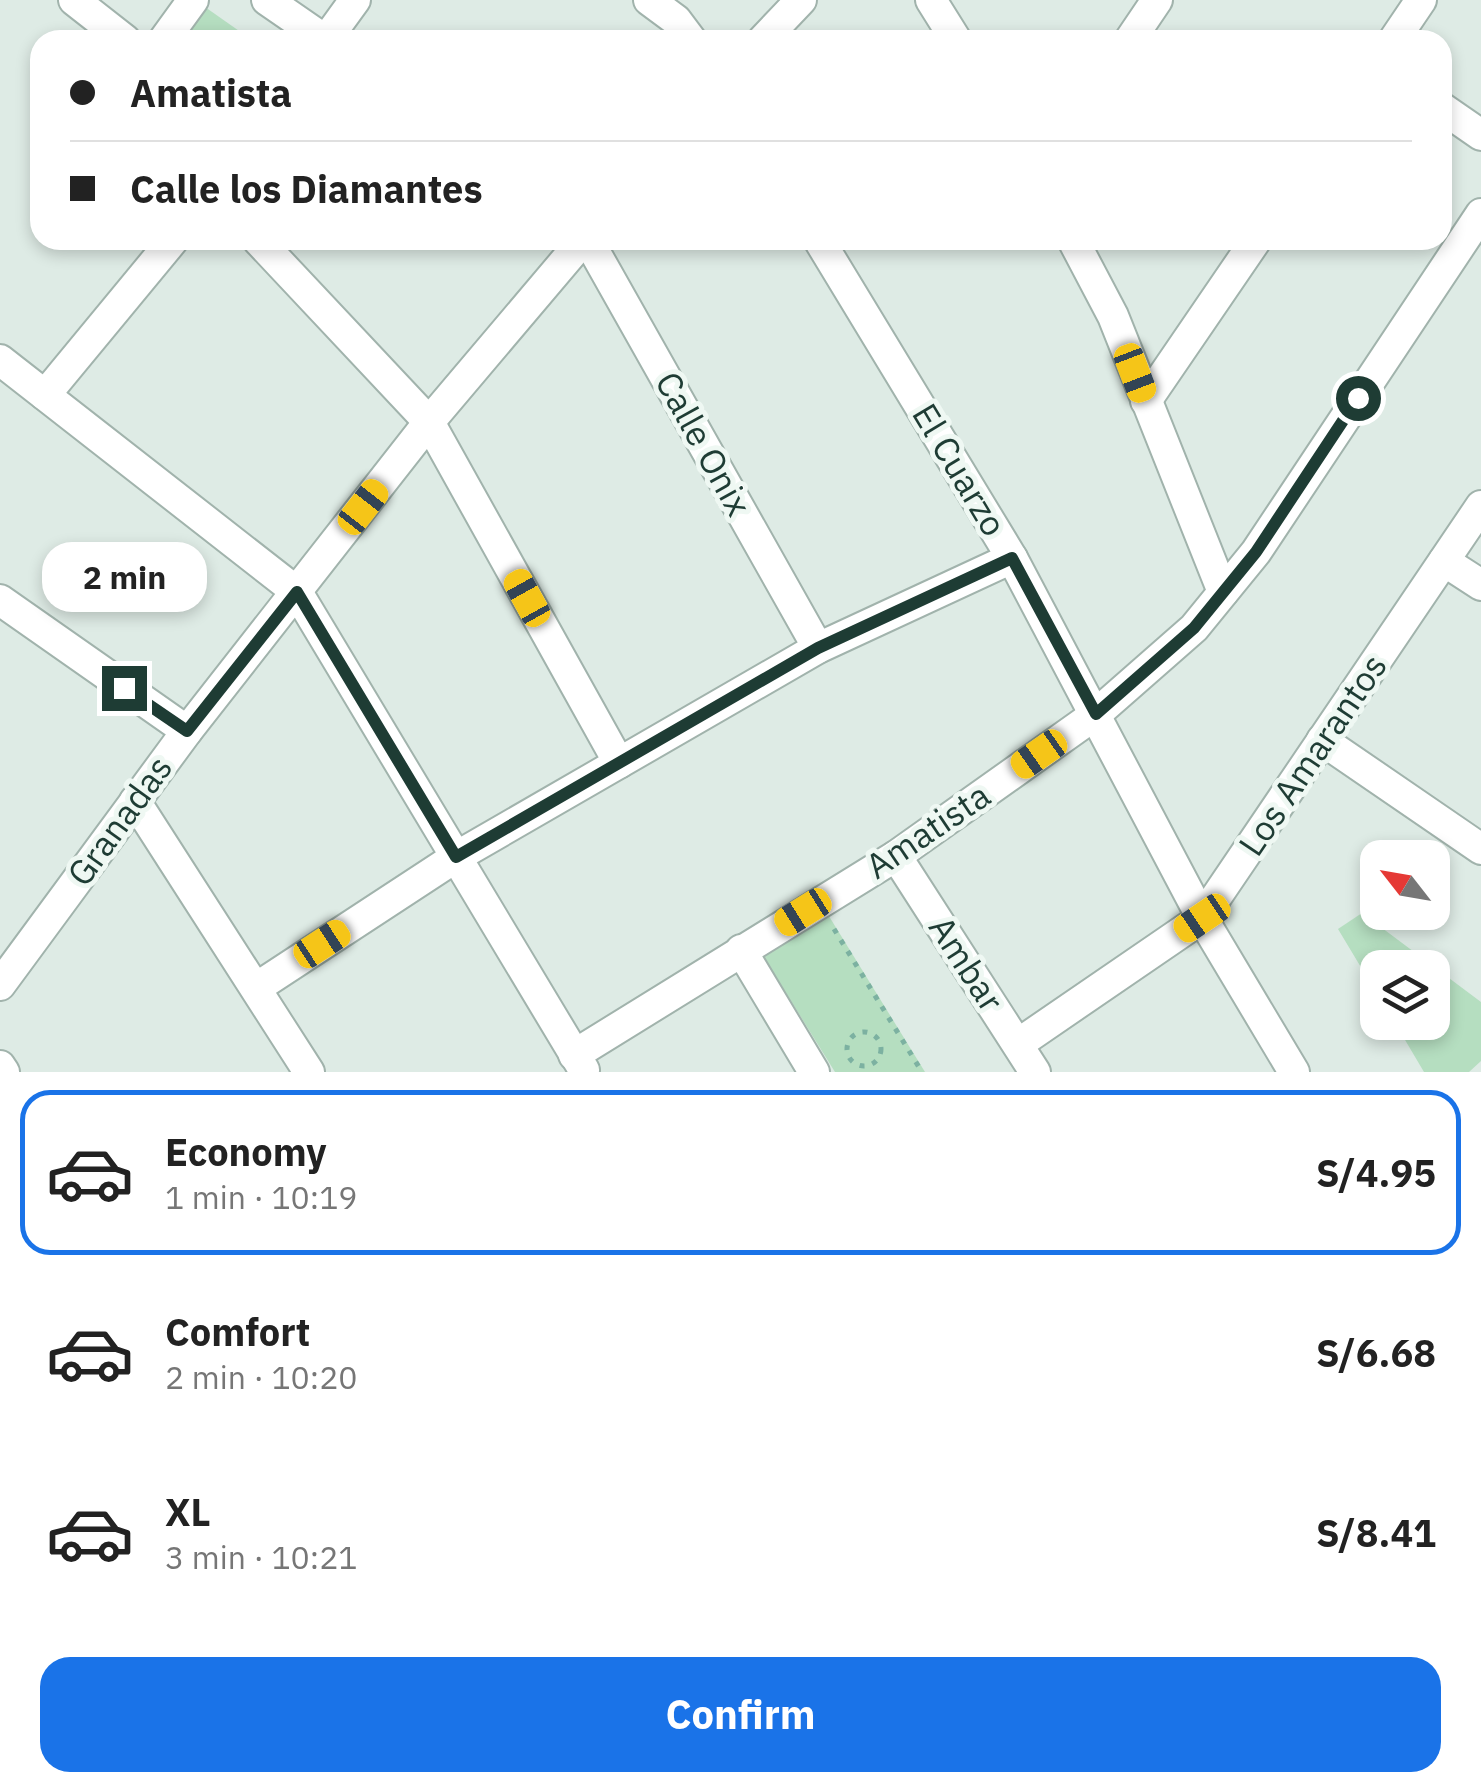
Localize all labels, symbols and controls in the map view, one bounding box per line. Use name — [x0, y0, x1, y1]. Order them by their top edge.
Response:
text: Amatista — [130, 68, 292, 117]
text: Calle los Diamantes — [130, 164, 483, 213]
car — [1110, 340, 1160, 406]
street label: Calle Onix — [645, 363, 762, 524]
route start — [1336, 376, 1381, 421]
street label: El Cuarzo — [902, 395, 1017, 544]
car — [333, 474, 393, 540]
callout: 2 min — [42, 543, 206, 613]
text: 2 min — [83, 556, 166, 598]
car — [499, 564, 555, 632]
street label: Los Amarantos — [1228, 645, 1397, 864]
route end — [102, 666, 147, 711]
car — [1006, 725, 1072, 783]
street label: Granadas — [56, 746, 182, 895]
street label: Amatista — [856, 772, 999, 889]
north arrow — [1360, 840, 1450, 930]
map controls — [1360, 840, 1450, 1040]
car — [770, 883, 836, 941]
car — [1169, 889, 1235, 947]
street label: Ambar — [919, 907, 1015, 1020]
car — [289, 915, 355, 973]
button: layers — [1360, 950, 1450, 1040]
text: Economy — [165, 1127, 327, 1176]
icon: car — [45, 1128, 135, 1218]
text: S/4.95 — [1316, 1148, 1436, 1197]
text: 1 min · 10:19 — [165, 1176, 358, 1218]
text: Comfort — [165, 1307, 310, 1356]
icon: car — [45, 1308, 135, 1398]
text: S/6.68 — [1316, 1328, 1436, 1377]
text: 2 min · 10:20 — [165, 1356, 358, 1398]
text: XL — [165, 1487, 211, 1536]
icon: car — [45, 1488, 135, 1578]
text: S/8.41 — [1316, 1508, 1436, 1557]
text: 3 min · 10:21 — [165, 1536, 358, 1578]
button: Confirm — [40, 1657, 1441, 1772]

